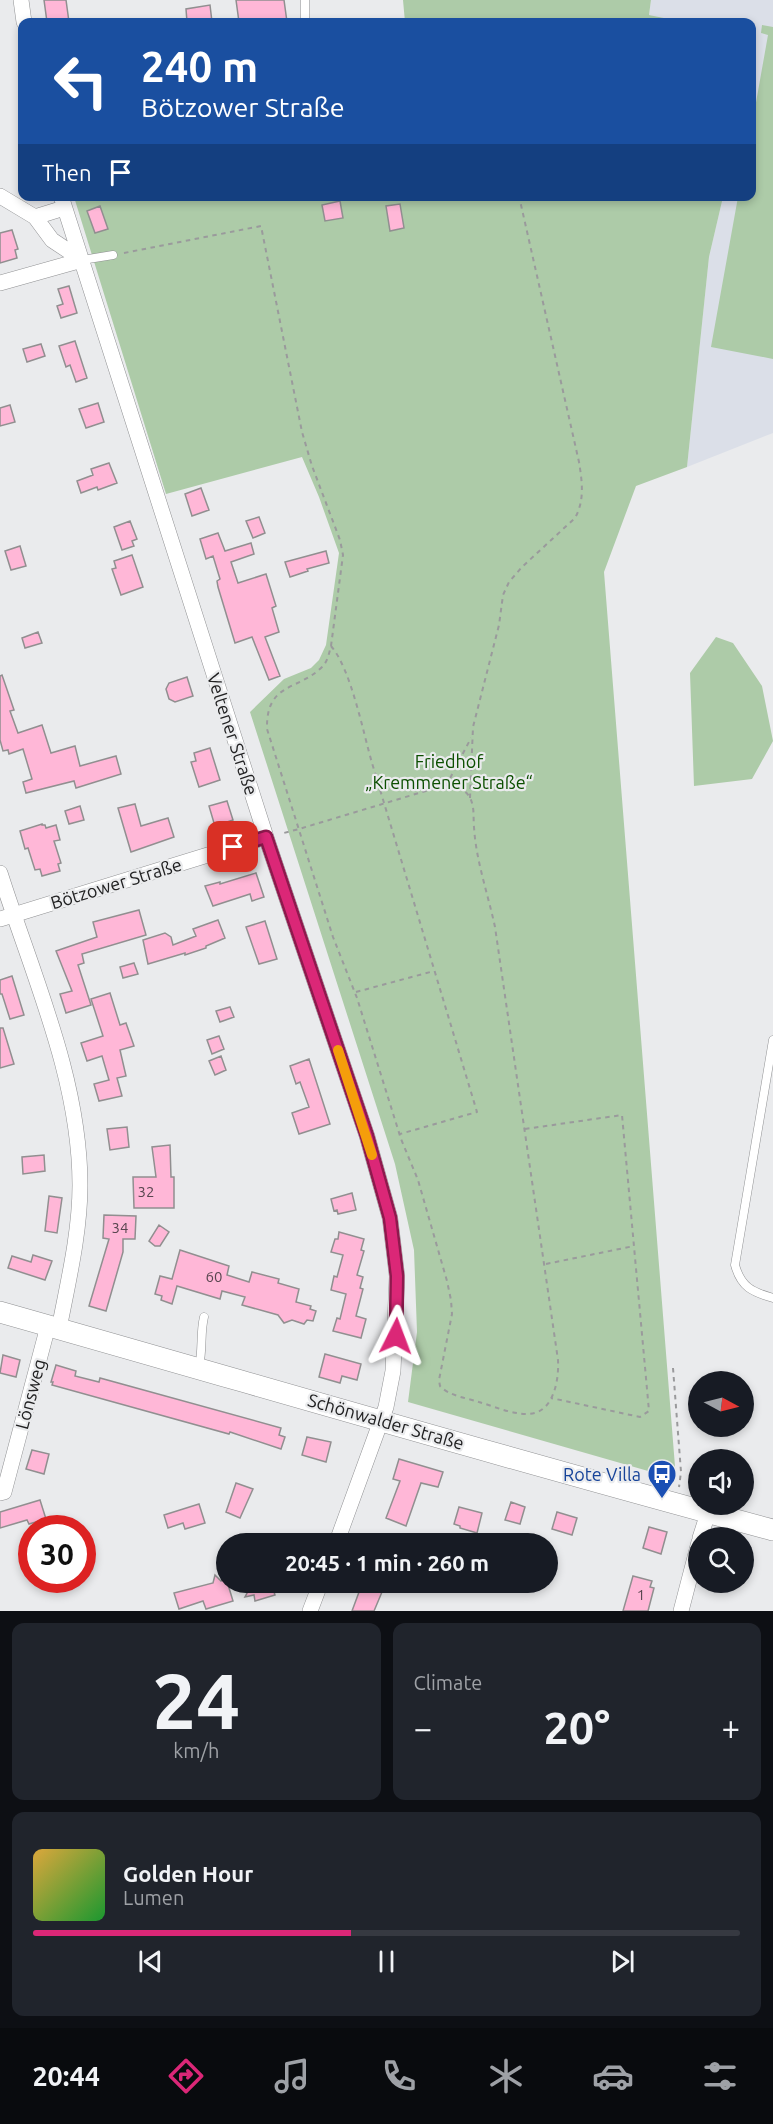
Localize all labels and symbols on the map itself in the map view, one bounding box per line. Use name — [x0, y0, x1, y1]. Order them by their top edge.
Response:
street label: Veltener Straße — [204, 671, 262, 797]
park label: Friedhof „Kremmener Straße“ — [365, 751, 533, 792]
pin — [207, 821, 258, 872]
street label: Bötzower Straße — [48, 854, 184, 912]
house number: 32 — [138, 1183, 154, 1200]
house number: 34 — [112, 1219, 128, 1236]
house number: 60 — [206, 1268, 222, 1285]
position arrow — [364, 1304, 428, 1368]
street label: Lönsweg — [11, 1357, 49, 1431]
north arrow — [688, 1371, 754, 1437]
street label: Schönwalder Straße — [306, 1389, 466, 1453]
bus stop icon: Rote Villa — [646, 1458, 678, 1500]
place label: Rote Villa — [563, 1464, 641, 1484]
speed limit sign: 30 — [18, 1515, 96, 1593]
house number: 1 — [637, 1586, 645, 1603]

